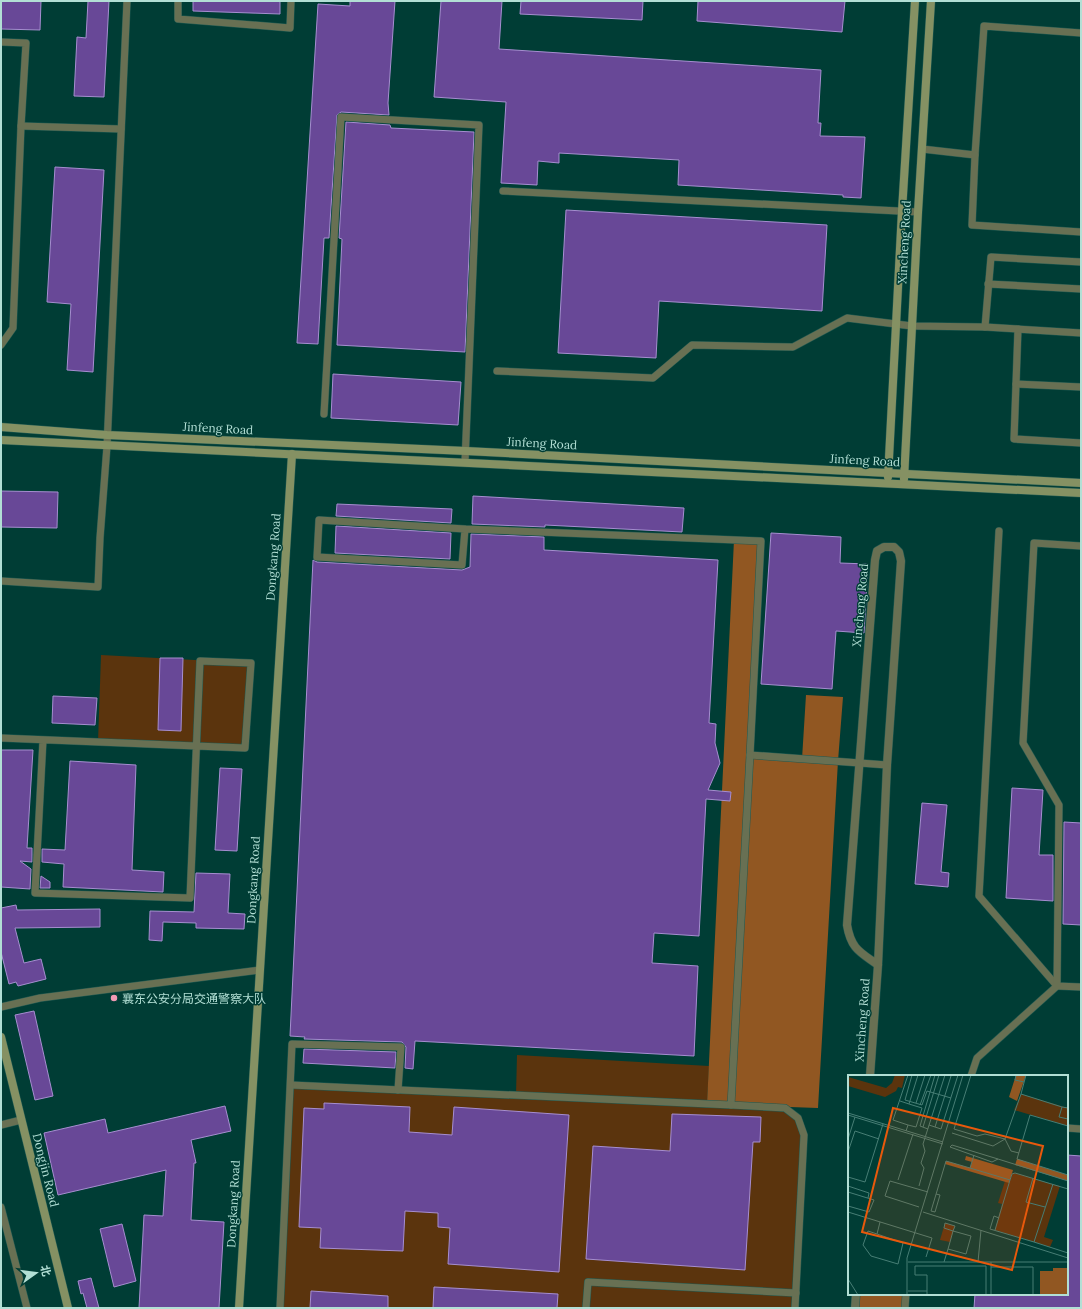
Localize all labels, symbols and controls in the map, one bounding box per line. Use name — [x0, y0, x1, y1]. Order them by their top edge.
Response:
street label: Xincheng Road — [894, 200, 914, 284]
street label: Jinfeng Road — [181, 419, 254, 437]
street label: Jinfeng Road — [505, 434, 578, 452]
street label: Jinfeng Road — [828, 451, 901, 469]
street label: Dongkang Road — [262, 513, 284, 601]
street label: Xincheng Road — [849, 563, 871, 647]
street label: Dongkang Road — [243, 836, 263, 924]
street label: Xincheng Road — [852, 978, 872, 1062]
place label: 襄东公安分局交通警察大队 — [122, 991, 266, 1006]
marker: 襄东公安分局交通警察大队 — [109, 993, 119, 1003]
inset map — [848, 1075, 1068, 1295]
street label: Dongjin Road — [30, 1132, 62, 1208]
street label: Dongkang Road — [223, 1160, 243, 1248]
north arrow — [16, 1253, 56, 1293]
text: 北 — [38, 1264, 54, 1278]

